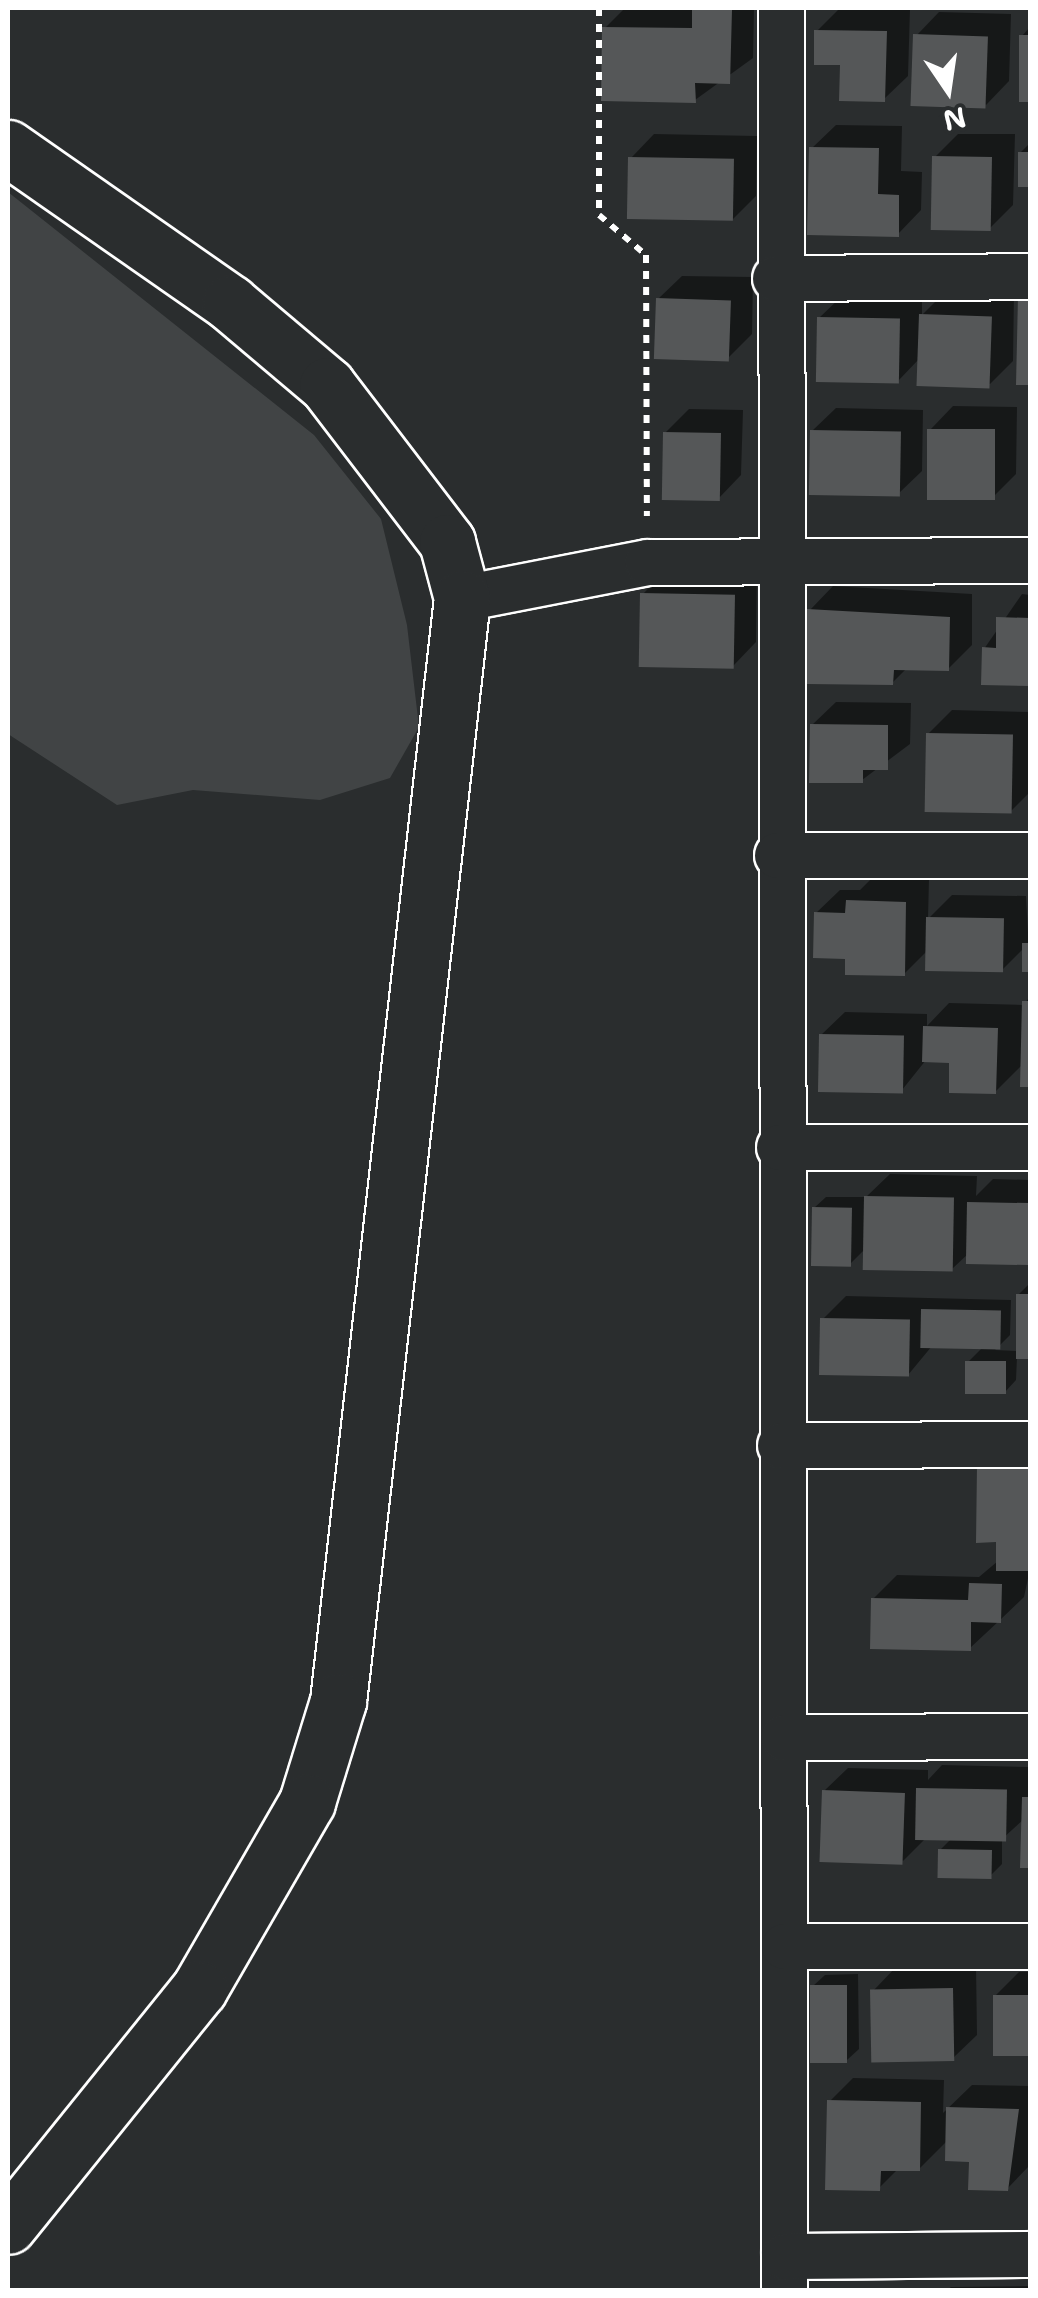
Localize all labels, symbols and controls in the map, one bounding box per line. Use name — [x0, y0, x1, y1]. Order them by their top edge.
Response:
north arrow — [898, 40, 998, 140]
text: N — [940, 98, 970, 140]

